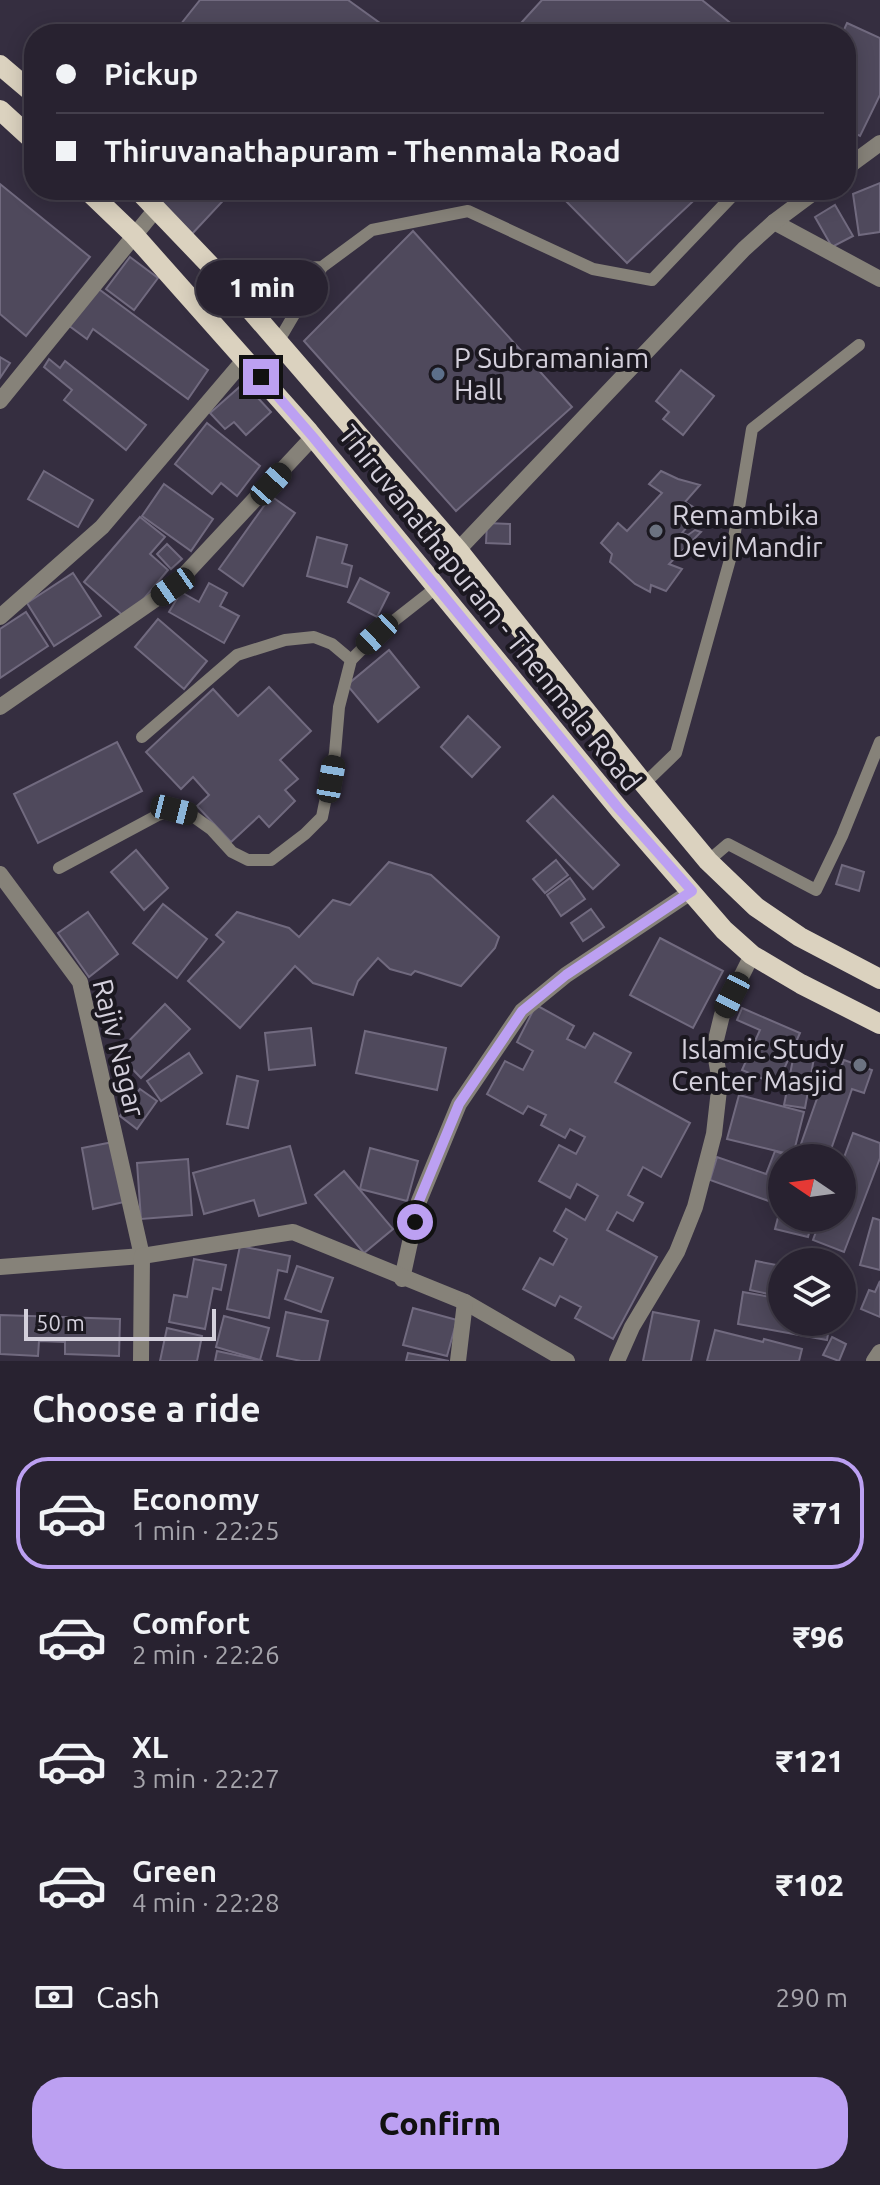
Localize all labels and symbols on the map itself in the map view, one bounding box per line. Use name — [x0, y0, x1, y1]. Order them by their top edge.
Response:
callout: 1 min — [195, 261, 327, 317]
place label: P Subramaniam Hall — [454, 342, 649, 405]
route end — [243, 359, 279, 395]
marker: P Subramaniam Hall — [429, 365, 447, 383]
street label: Thiruvanathapuram - Thenmala Road — [333, 419, 648, 797]
car — [246, 458, 296, 510]
place label: Remambika Devi Mandir — [672, 499, 823, 562]
marker: Remambika Devi Mandir — [647, 522, 665, 540]
car — [146, 563, 200, 611]
car — [351, 609, 403, 659]
car — [315, 753, 347, 805]
car — [148, 793, 200, 827]
car — [710, 968, 754, 1022]
street label: Rajiv Nagar — [87, 976, 152, 1120]
place label: Islamic Study Center Masjid — [671, 1033, 844, 1096]
marker: Islamic Study Center Masjid — [851, 1056, 869, 1074]
north arrow — [768, 1144, 856, 1232]
route start — [397, 1204, 433, 1240]
scale bar — [24, 1305, 216, 1341]

